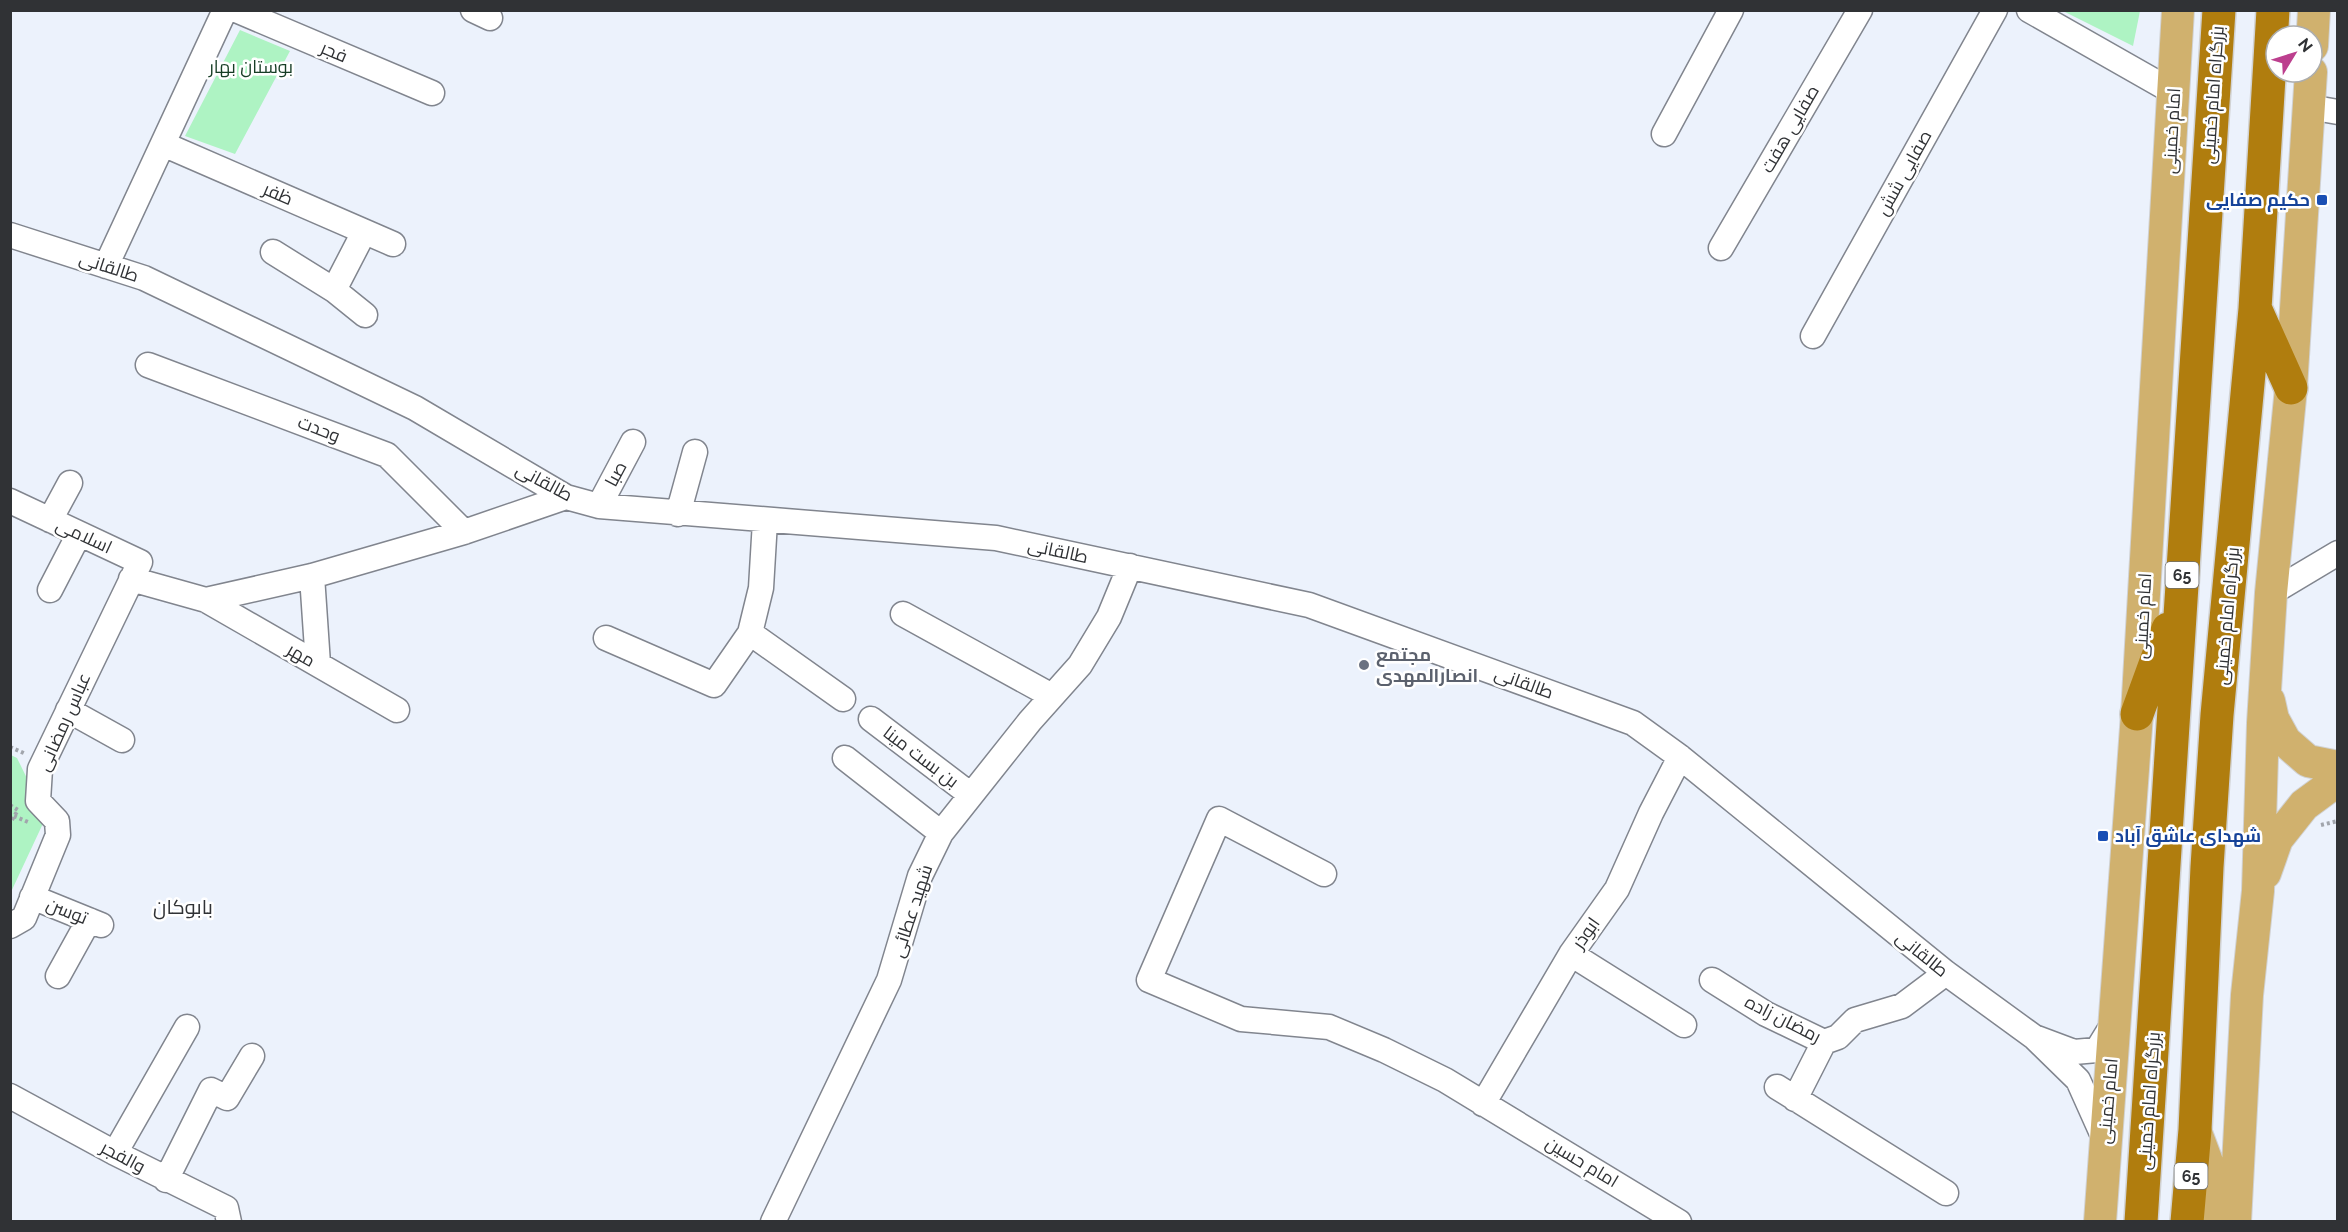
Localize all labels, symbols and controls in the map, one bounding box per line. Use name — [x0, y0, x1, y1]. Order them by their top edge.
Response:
north arrow — [2264, 24, 2324, 84]
street label: بزرگراه امام خمینی — [2197, 25, 2230, 165]
text: N — [2294, 34, 2317, 56]
street label: فجر — [316, 36, 351, 67]
park label: بوستان بهار — [208, 56, 293, 78]
street label: صفایی هفت — [1756, 81, 1824, 177]
street label: امام خمینی — [2159, 87, 2186, 175]
street label: صفایی شش — [1872, 126, 1936, 220]
street label: ظفر — [259, 178, 296, 210]
place label: حکیم صفایی — [2206, 189, 2310, 212]
marker: حکیم صفایی — [2315, 193, 2329, 207]
street label: طالقانی — [77, 247, 141, 287]
street label: وحدت — [295, 411, 343, 447]
street label: طالقانی — [512, 458, 576, 506]
street label: صبا — [600, 458, 631, 490]
street label: اسلامی — [52, 514, 116, 558]
street label: طالقانی — [1026, 534, 1090, 568]
street label: بزرگراه امام خمینی — [2210, 546, 2245, 686]
road number: 65 — [2166, 562, 2198, 588]
street label: امام خمینی — [2130, 572, 2157, 660]
street label: مهر — [282, 638, 319, 672]
place label: مجتمع انصارالمهدی — [1376, 644, 1478, 687]
marker: مجتمع انصارالمهدی — [1357, 658, 1371, 672]
street label: طالقانی — [1491, 662, 1557, 704]
street label: عباس رمضانی — [33, 669, 95, 775]
street label: بن بست مینا — [879, 721, 963, 793]
place label: شهدای عاشق آباد — [2115, 825, 2261, 847]
marker: شهدای عاشق آباد — [2096, 829, 2110, 843]
street label: شهید عطائی — [887, 862, 937, 960]
street label: توسن — [43, 893, 91, 929]
district label: بابوکان — [153, 895, 213, 920]
street label: ابوذر — [1567, 913, 1605, 954]
street label: طالقانی — [1891, 926, 1953, 982]
street label: رمضان زاده — [1741, 991, 1825, 1047]
street label: بزرگراه امام خمینی — [2133, 1031, 2166, 1171]
street label: امام خمینی — [2093, 1057, 2124, 1145]
street label: امام حسین — [1541, 1132, 1622, 1193]
street label: والفجر — [96, 1136, 149, 1178]
road number: 65 — [2174, 1163, 2208, 1189]

